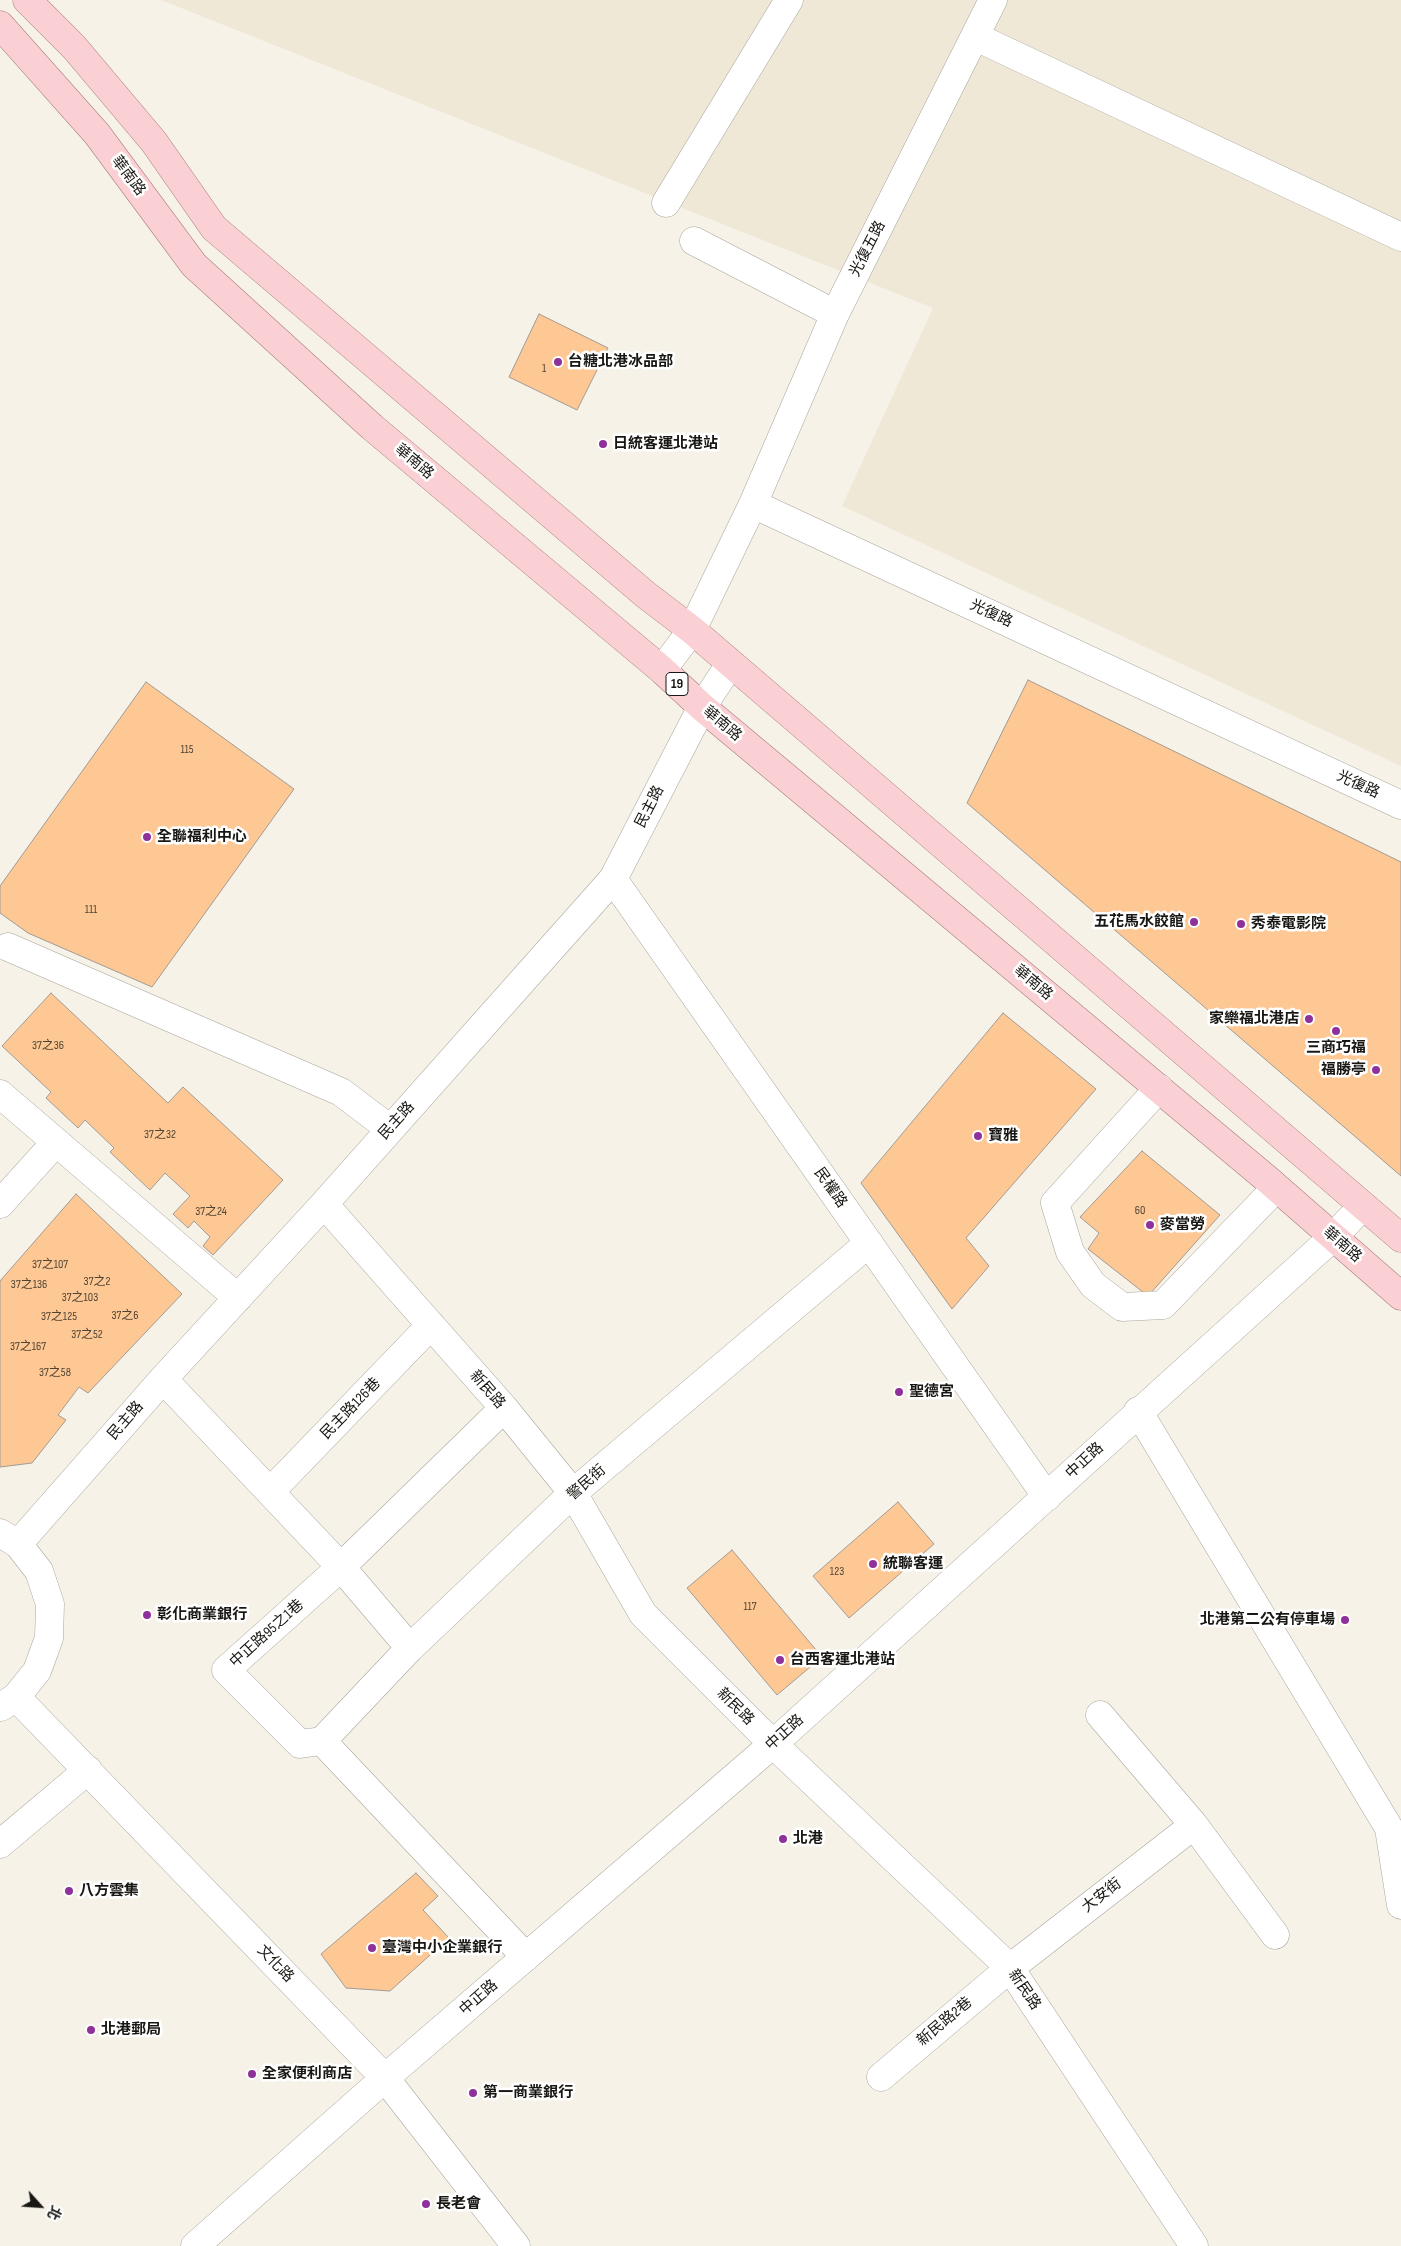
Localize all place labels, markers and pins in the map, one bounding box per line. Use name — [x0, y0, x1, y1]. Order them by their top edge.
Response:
place label: 台糖北港冰品部 — [568, 353, 673, 371]
marker: 台糖北港冰品部 — [552, 356, 564, 368]
place label: 日統客運北港站 — [613, 435, 718, 453]
marker: 日統客運北港站 — [597, 438, 609, 450]
place label: 全聯福利中心 — [157, 828, 247, 846]
marker: 全聯福利中心 — [141, 831, 153, 843]
place label: 五花馬水餃館 — [1094, 913, 1184, 931]
place label: 秀泰電影院 — [1251, 915, 1326, 933]
marker: 五花馬水餃館 — [1188, 916, 1200, 928]
marker: 秀泰電影院 — [1235, 918, 1247, 930]
place label: 家樂福北港店 — [1209, 1010, 1299, 1028]
marker: 家樂福北港店 — [1303, 1013, 1315, 1025]
marker: 三商巧福 — [1330, 1025, 1342, 1037]
place label: 三商巧福 — [1306, 1039, 1366, 1057]
place label: 福勝亭 — [1321, 1061, 1366, 1079]
marker: 福勝亭 — [1370, 1064, 1382, 1076]
place label: 寶雅 — [988, 1127, 1018, 1145]
marker: 寶雅 — [972, 1130, 984, 1142]
place label: 麥當勞 — [1160, 1216, 1205, 1234]
marker: 麥當勞 — [1144, 1219, 1156, 1231]
place label: 聖德宮 — [909, 1383, 954, 1401]
marker: 聖德宮 — [893, 1386, 905, 1398]
place label: 統聯客運 — [883, 1555, 943, 1573]
marker: 統聯客運 — [867, 1558, 879, 1570]
place label: 彰化商業銀行 — [157, 1606, 247, 1624]
marker: 彰化商業銀行 — [141, 1609, 153, 1621]
place label: 北港第二公有停車場 — [1200, 1611, 1335, 1629]
marker: 北港第二公有停車場 — [1339, 1614, 1351, 1626]
place label: 台西客運北港站 — [790, 1651, 895, 1669]
marker: 台西客運北港站 — [774, 1654, 786, 1666]
place label: 北港 — [793, 1830, 823, 1848]
marker: 北港 — [777, 1833, 789, 1845]
place label: 八方雲集 — [79, 1882, 139, 1900]
marker: 八方雲集 — [63, 1885, 75, 1897]
place label: 臺灣中小企業銀行 — [382, 1939, 502, 1957]
marker: 臺灣中小企業銀行 — [366, 1942, 378, 1954]
place label: 北港郵局 — [101, 2021, 161, 2039]
marker: 北港郵局 — [85, 2024, 97, 2036]
place label: 全家便利商店 — [262, 2065, 352, 2083]
marker: 全家便利商店 — [246, 2068, 258, 2080]
place label: 第一商業銀行 — [483, 2084, 573, 2102]
marker: 第一商業銀行 — [467, 2087, 479, 2099]
place label: 長老會 — [436, 2195, 481, 2213]
marker: 長老會 — [420, 2198, 432, 2210]

